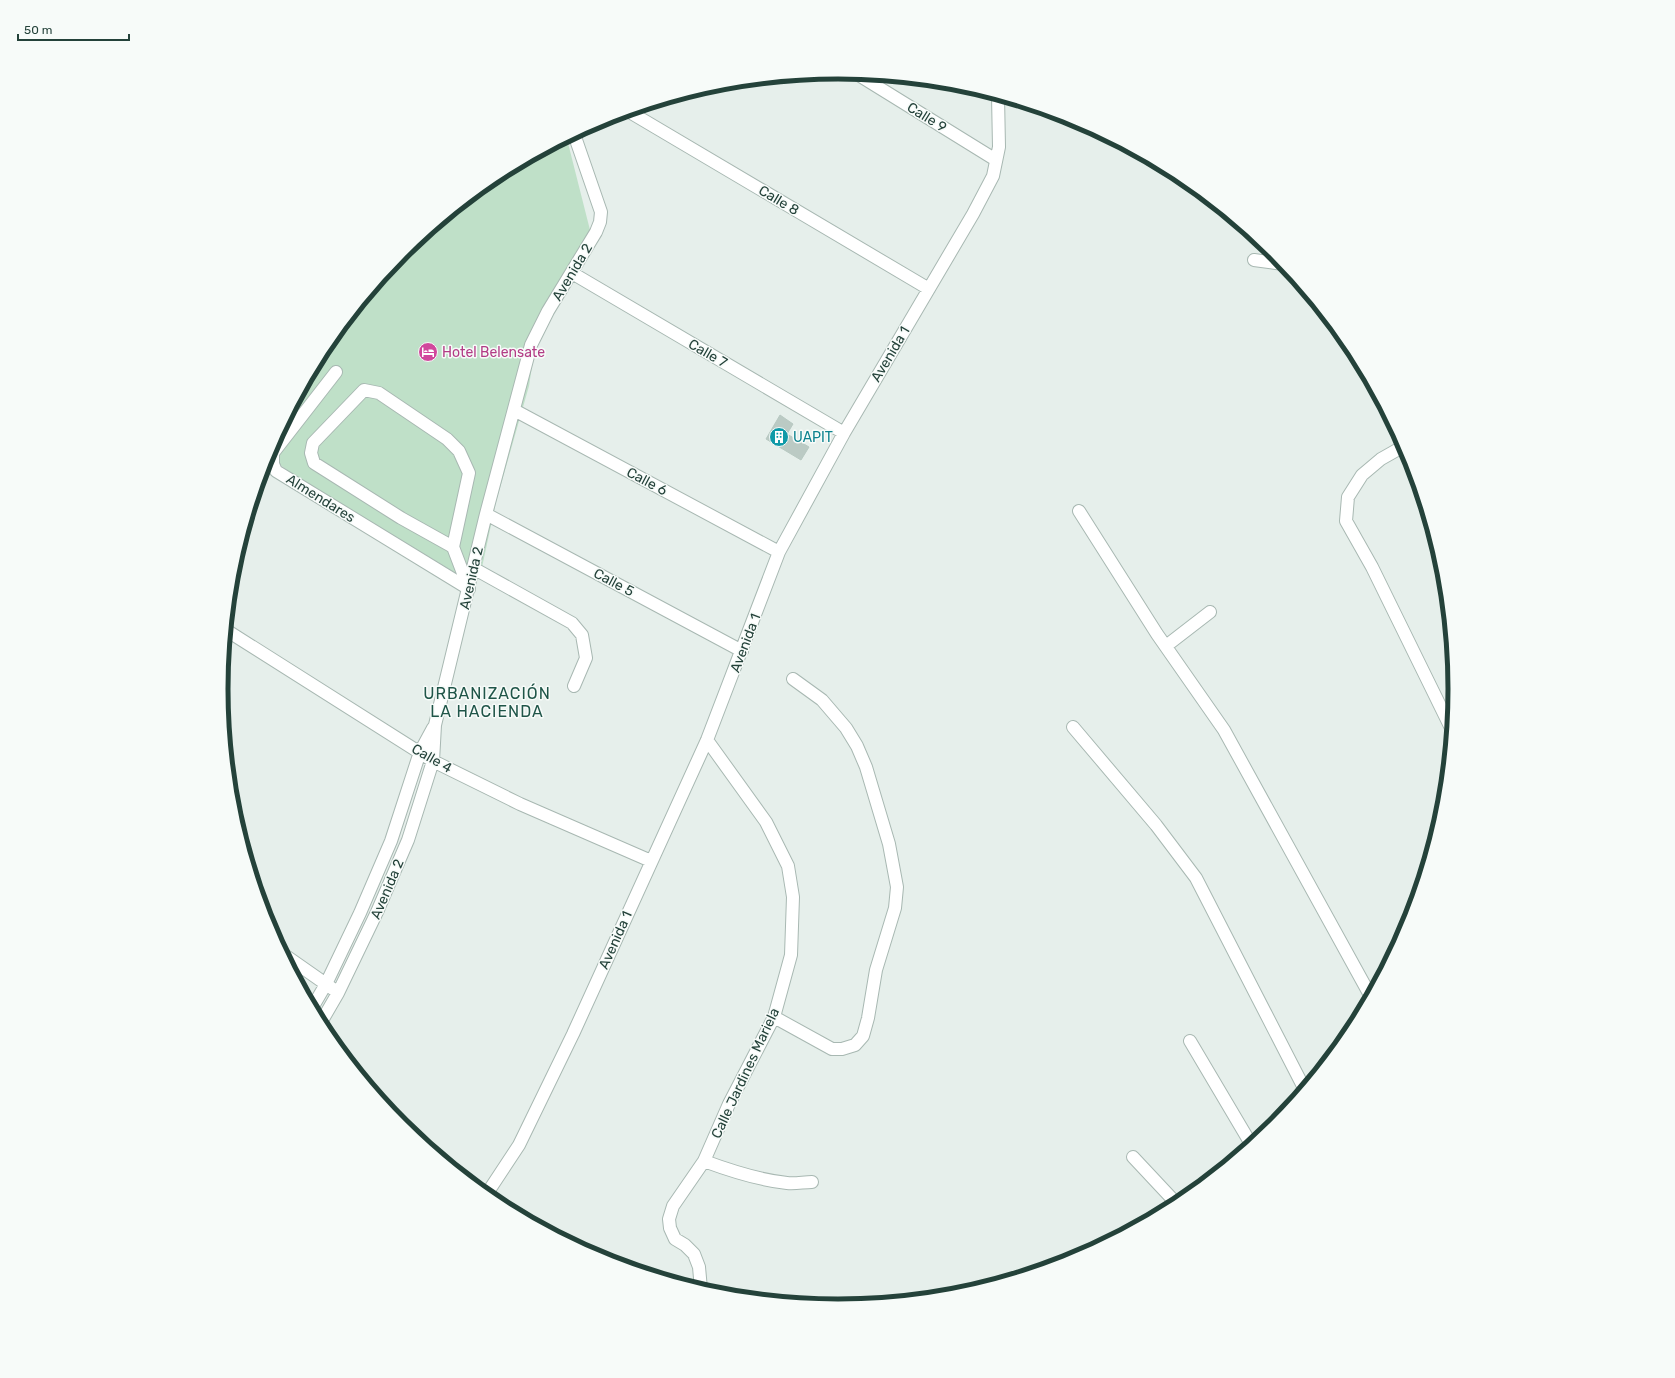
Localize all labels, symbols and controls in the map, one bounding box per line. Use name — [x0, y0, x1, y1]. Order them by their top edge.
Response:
scale bar — [18, 16, 129, 42]
text: 50 m — [24, 23, 52, 37]
street label: Calle 9 — [904, 99, 950, 136]
street label: Calle 8 — [755, 182, 802, 219]
street label: Avenida 2 — [549, 241, 596, 304]
street label: Avenida 1 — [867, 323, 914, 385]
street label: Calle 7 — [685, 335, 730, 371]
hotel icon: Hotel Belensate — [417, 341, 439, 363]
place label: Hotel Belensate — [442, 344, 545, 361]
building icon: UAPIT — [768, 426, 790, 448]
place label: UAPIT — [793, 429, 833, 446]
street label: Calle 6 — [624, 464, 670, 499]
street label: Almendares — [283, 471, 358, 526]
street label: Avenida 2 — [456, 545, 487, 611]
street label: Calle 5 — [591, 565, 637, 600]
street label: Avenida 1 — [726, 611, 764, 675]
district label: URBANIZACIÓN LA HACIENDA — [423, 683, 551, 721]
street label: Calle 4 — [409, 740, 455, 777]
street label: Avenida 2 — [367, 856, 408, 922]
street label: Avenida 1 — [595, 909, 636, 972]
street label: Calle Jardines Mariela — [708, 1005, 783, 1141]

